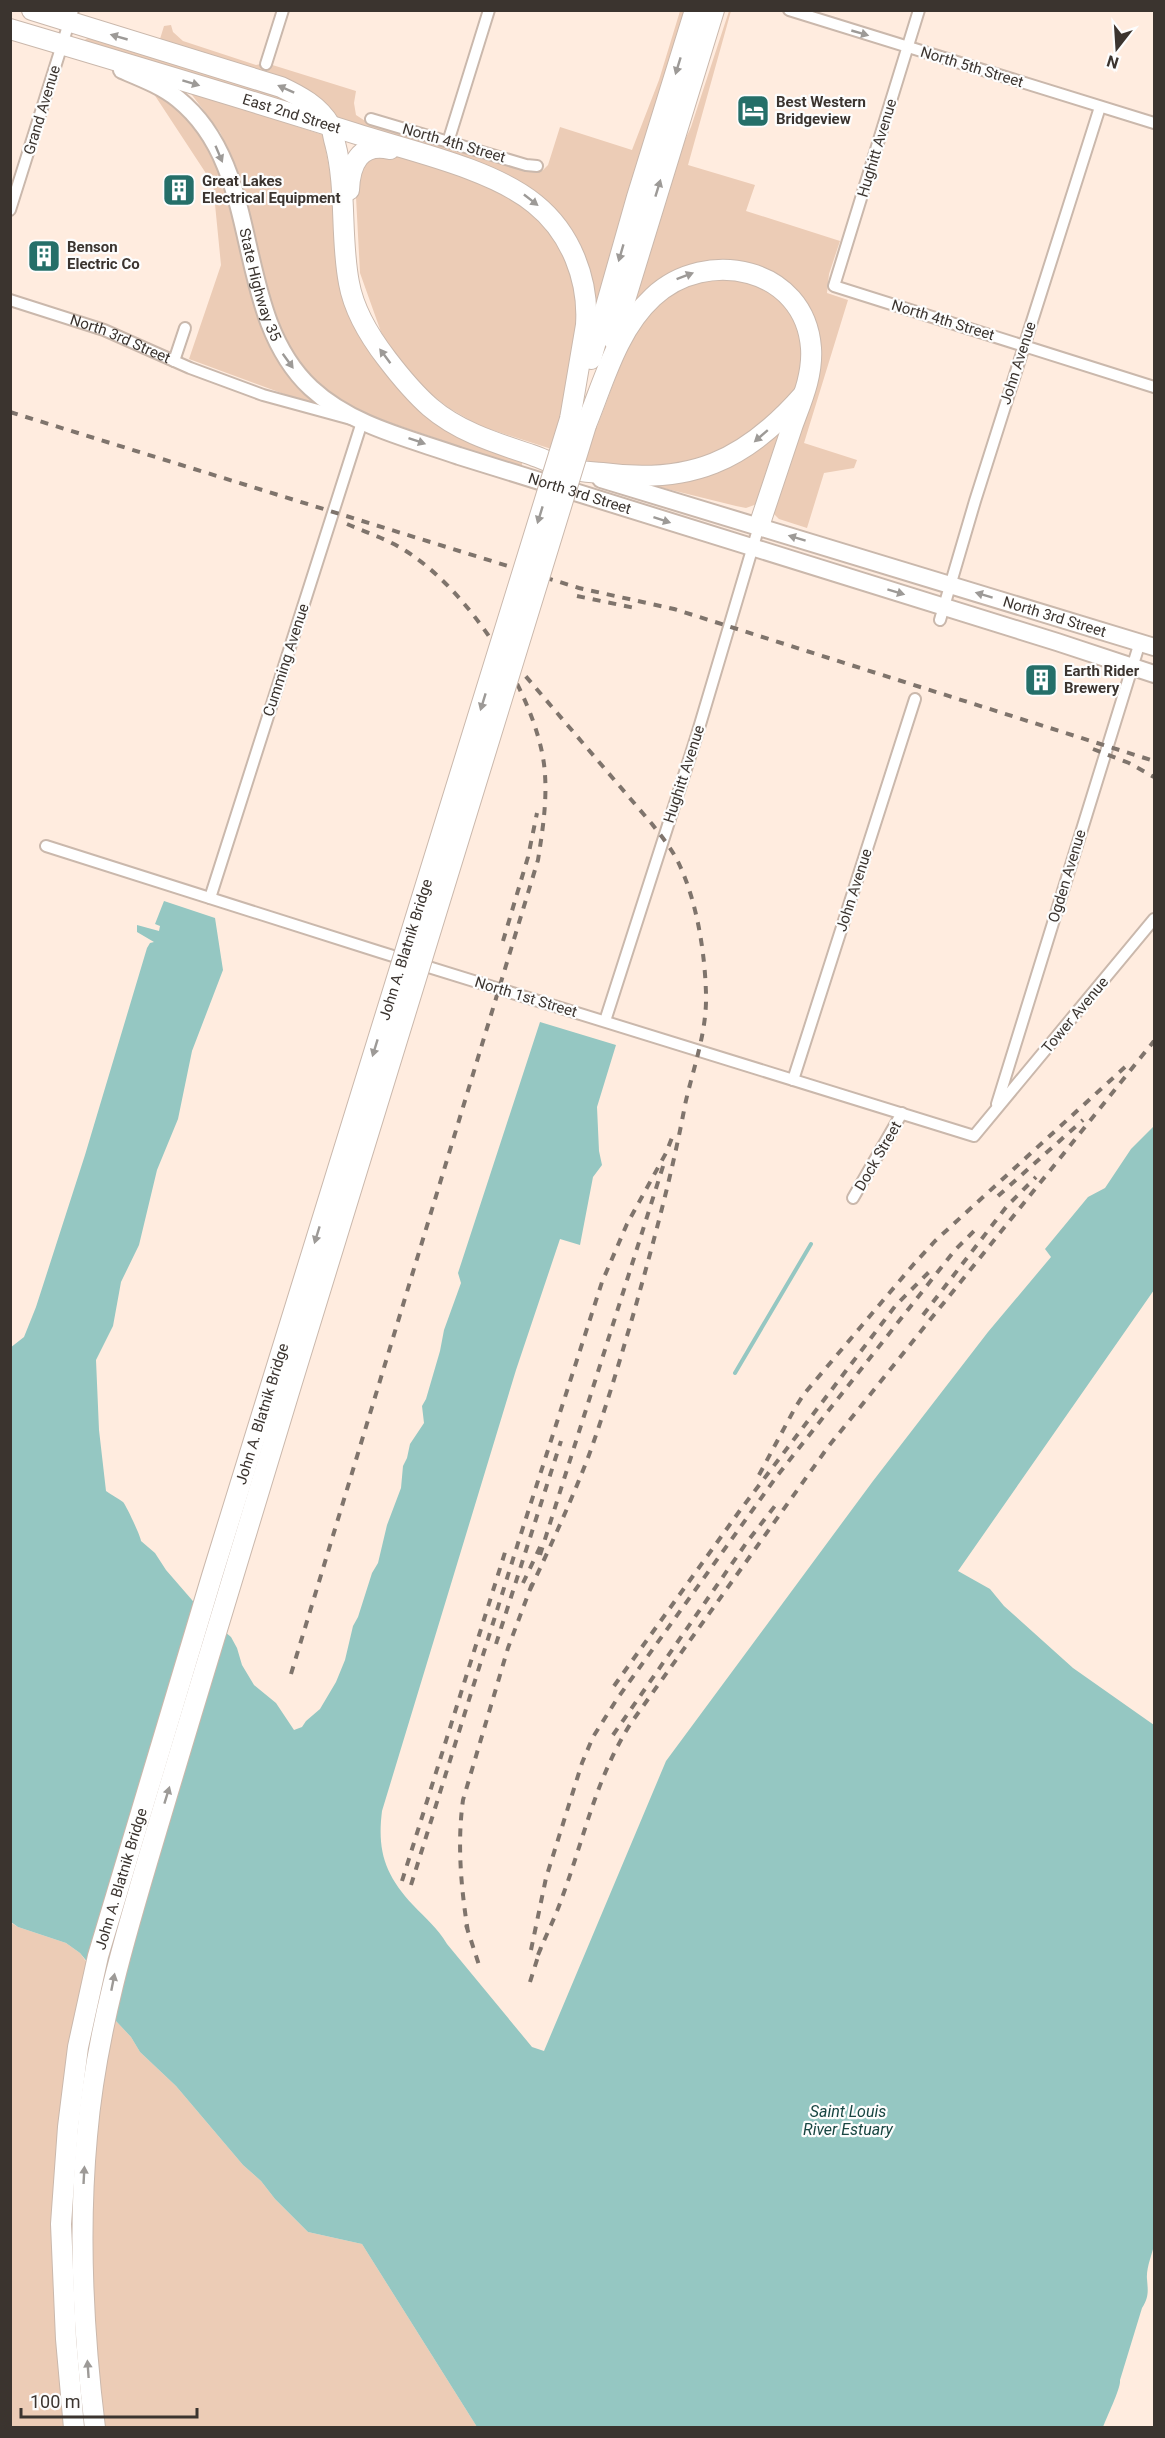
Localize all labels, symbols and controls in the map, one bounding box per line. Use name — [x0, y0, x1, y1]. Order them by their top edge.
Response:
north arrow — [1087, 18, 1147, 78]
one-way arrow — [851, 29, 869, 38]
one-way arrow — [110, 32, 128, 41]
street label: North 5th Street — [918, 43, 1026, 91]
text: N — [1105, 51, 1121, 73]
one-way arrow — [673, 57, 682, 75]
street label: Grand Avenue — [20, 63, 64, 157]
one-way arrow — [182, 79, 200, 88]
one-way arrow — [276, 84, 294, 94]
street label: East 2nd Street — [240, 90, 343, 137]
hotel icon: Best Western Bridgeview — [735, 93, 771, 129]
place label: Best Western Bridgeview — [776, 93, 866, 128]
street label: Hughitt Avenue — [853, 97, 901, 199]
street label: North 4th Street — [400, 120, 508, 166]
one-way arrow — [215, 145, 224, 163]
building icon: Great Lakes Electrical Equipment — [161, 172, 197, 208]
place label: Great Lakes Electrical Equipment — [202, 172, 341, 207]
one-way arrow — [654, 179, 664, 197]
one-way arrow — [523, 194, 538, 206]
street label: State Highway 35 — [235, 227, 285, 344]
building icon: Benson Electric Co — [26, 238, 62, 274]
place label: Benson Electric Co — [67, 238, 140, 273]
one-way arrow — [616, 244, 625, 262]
one-way arrow — [677, 271, 695, 281]
street label: North 4th Street — [889, 296, 997, 344]
street label: North 3rd Street — [68, 311, 173, 367]
street label: John Avenue — [996, 319, 1040, 407]
one-way arrow — [379, 349, 391, 365]
one-way arrow — [282, 352, 294, 368]
one-way arrow — [754, 429, 769, 442]
one-way arrow — [408, 437, 426, 447]
street label: North 3rd Street — [526, 469, 634, 518]
one-way arrow — [535, 506, 544, 524]
one-way arrow — [653, 516, 671, 525]
one-way arrow — [788, 533, 806, 542]
one-way arrow — [887, 588, 905, 597]
one-way arrow — [975, 589, 993, 599]
street label: North 3rd Street — [1001, 593, 1108, 641]
street label: Cumming Avenue — [259, 601, 313, 719]
building icon: Earth Rider Brewery — [1023, 662, 1059, 698]
place label: Earth Rider Brewery — [1064, 662, 1140, 697]
one-way arrow — [477, 693, 487, 711]
street label: Hughitt Avenue — [660, 723, 708, 825]
street label: Ogden Avenue — [1044, 827, 1090, 925]
street label: John Avenue — [832, 846, 876, 934]
street label: John A. Blatnik Bridge — [376, 877, 436, 1022]
street label: North 1st Street — [473, 973, 579, 1021]
street label: Tower Avenue — [1038, 973, 1112, 1057]
one-way arrow — [370, 1039, 379, 1057]
street label: Dock Street — [851, 1118, 905, 1194]
one-way arrow — [312, 1226, 322, 1244]
street label: John A. Blatnik Bridge — [232, 1341, 293, 1487]
one-way arrow — [163, 1786, 172, 1804]
street label: John A. Blatnik Bridge — [91, 1806, 151, 1952]
one-way arrow — [109, 1972, 118, 1991]
water label: Saint Louis River Estuary — [803, 2102, 894, 2139]
one-way arrow — [80, 2165, 89, 2184]
one-way arrow — [84, 2360, 93, 2379]
scale bar — [21, 2381, 196, 2419]
text: 100 m — [30, 2391, 81, 2412]

